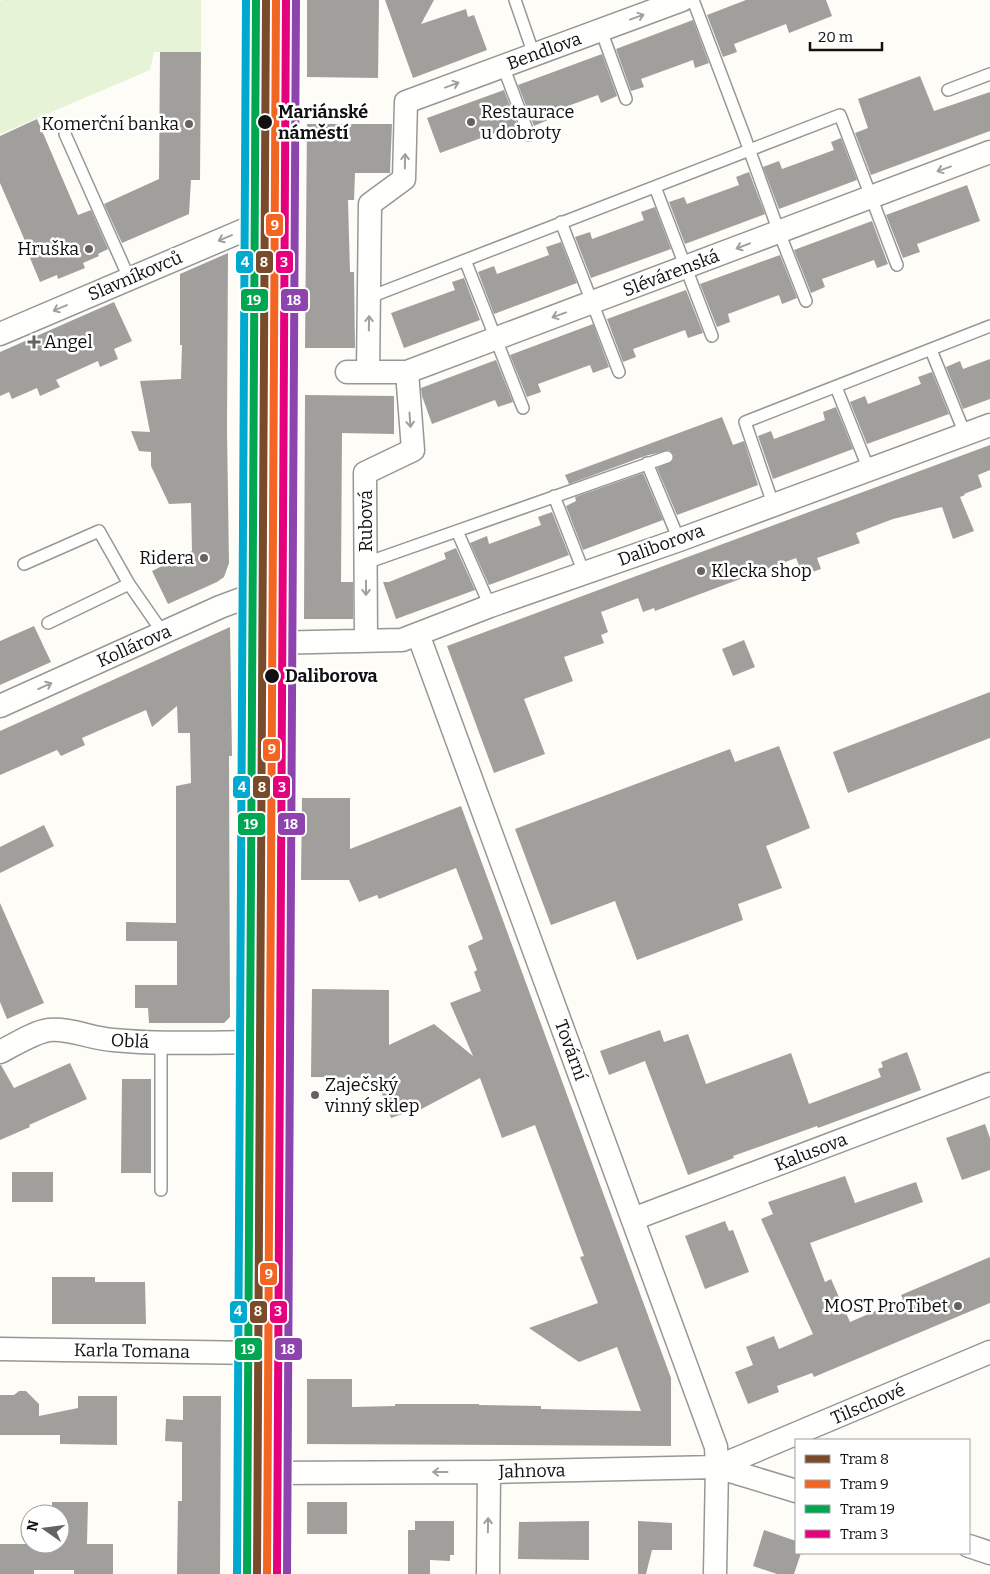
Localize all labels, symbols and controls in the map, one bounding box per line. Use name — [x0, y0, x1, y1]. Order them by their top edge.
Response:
one-way arrow — [629, 12, 645, 21]
scale bar — [810, 20, 882, 52]
street label: Bendlova — [504, 27, 584, 75]
text: 20 m — [818, 28, 854, 46]
one-way arrow — [444, 80, 459, 89]
place label: Mariánské náměstí — [278, 101, 368, 144]
place label: Restaurace u dobroty — [481, 101, 574, 144]
place label: Komerční banka — [42, 113, 179, 135]
marker: Mariánské náměstí — [256, 113, 274, 131]
marker: Restaurace u dobroty — [465, 116, 477, 128]
marker: Komerční banka — [183, 118, 195, 130]
one-way arrow — [400, 153, 410, 169]
one-way arrow — [937, 165, 952, 174]
line badge: 9 — [265, 213, 284, 237]
text: 9 — [271, 217, 279, 234]
one-way arrow — [218, 233, 233, 243]
place label: Hruška — [17, 238, 79, 260]
one-way arrow — [736, 242, 752, 251]
marker: Hruška — [83, 243, 95, 255]
street label: Slévárenská — [620, 245, 722, 301]
street label: Slavníkovců — [85, 246, 185, 306]
line badge: 4 — [235, 250, 254, 274]
line badge: 8 — [255, 250, 274, 274]
line badge: 3 — [275, 250, 294, 274]
text: 4 — [241, 254, 250, 271]
text: 8 — [260, 254, 268, 271]
text: 3 — [280, 254, 288, 271]
line badge: 19 — [240, 288, 269, 312]
line badge: 18 — [280, 288, 309, 312]
text: 19 — [247, 292, 261, 309]
text: 18 — [287, 292, 301, 309]
one-way arrow — [53, 304, 68, 314]
one-way arrow — [551, 311, 567, 320]
one-way arrow — [364, 316, 374, 332]
place label: Angel — [44, 331, 93, 353]
marker: Angel — [28, 336, 40, 348]
one-way arrow — [406, 412, 415, 428]
street label: Rubová — [355, 490, 377, 552]
street label: Daliborova — [615, 519, 707, 571]
place label: Ridera — [139, 547, 194, 569]
marker: Ridera — [198, 552, 210, 564]
place label: Klecka shop — [711, 560, 812, 582]
marker: Klecka shop — [695, 565, 707, 577]
one-way arrow — [361, 580, 371, 596]
street label: Kollárova — [94, 620, 175, 672]
place label: Daliborova — [285, 665, 378, 687]
marker: Daliborova — [263, 667, 281, 685]
one-way arrow — [37, 680, 52, 690]
line badge: 9 — [262, 738, 281, 762]
text: 9 — [268, 741, 276, 758]
line badge: 4 — [232, 775, 251, 799]
line badge: 8 — [252, 775, 271, 799]
line badge: 3 — [272, 775, 291, 799]
text: 4 — [238, 779, 247, 796]
text: 8 — [258, 779, 266, 796]
text: 3 — [278, 779, 286, 796]
line badge: 19 — [237, 812, 266, 836]
line badge: 18 — [277, 812, 306, 836]
text: 19 — [244, 816, 258, 833]
text: 18 — [284, 816, 298, 833]
street label: Tovární — [550, 1017, 592, 1084]
street label: Oblá — [110, 1029, 150, 1053]
place label: Zaječský vinný sklep — [324, 1074, 419, 1117]
marker: Zaječský vinný sklep — [309, 1089, 321, 1101]
street label: Kalusova — [772, 1128, 850, 1176]
line badge: 9 — [259, 1262, 278, 1286]
text: 9 — [265, 1266, 273, 1283]
place label: MOST ProTibet — [824, 1295, 948, 1317]
line badge: 4 — [229, 1300, 248, 1324]
line badge: 8 — [249, 1300, 268, 1324]
line badge: 3 — [269, 1300, 288, 1324]
marker: MOST ProTibet — [952, 1300, 964, 1312]
text: 4 — [234, 1303, 243, 1320]
text: 8 — [254, 1303, 262, 1320]
text: 3 — [274, 1303, 282, 1320]
line badge: 19 — [234, 1337, 263, 1361]
line badge: 18 — [274, 1337, 303, 1361]
street label: Karla Tomana — [74, 1339, 190, 1363]
text: 19 — [241, 1341, 255, 1358]
text: 18 — [281, 1341, 295, 1358]
street label: Tilschové — [828, 1379, 908, 1429]
legend — [795, 1439, 970, 1554]
text: Tram 8 — [840, 1450, 889, 1468]
street label: Jahnova — [497, 1459, 566, 1483]
one-way arrow — [433, 1467, 449, 1477]
text: Tram 9 — [840, 1475, 889, 1493]
text: Tram 19 — [840, 1500, 895, 1518]
north arrow — [20, 1504, 70, 1554]
text: N — [23, 1518, 42, 1533]
one-way arrow — [483, 1518, 493, 1534]
text: Tram 3 — [840, 1525, 889, 1543]

